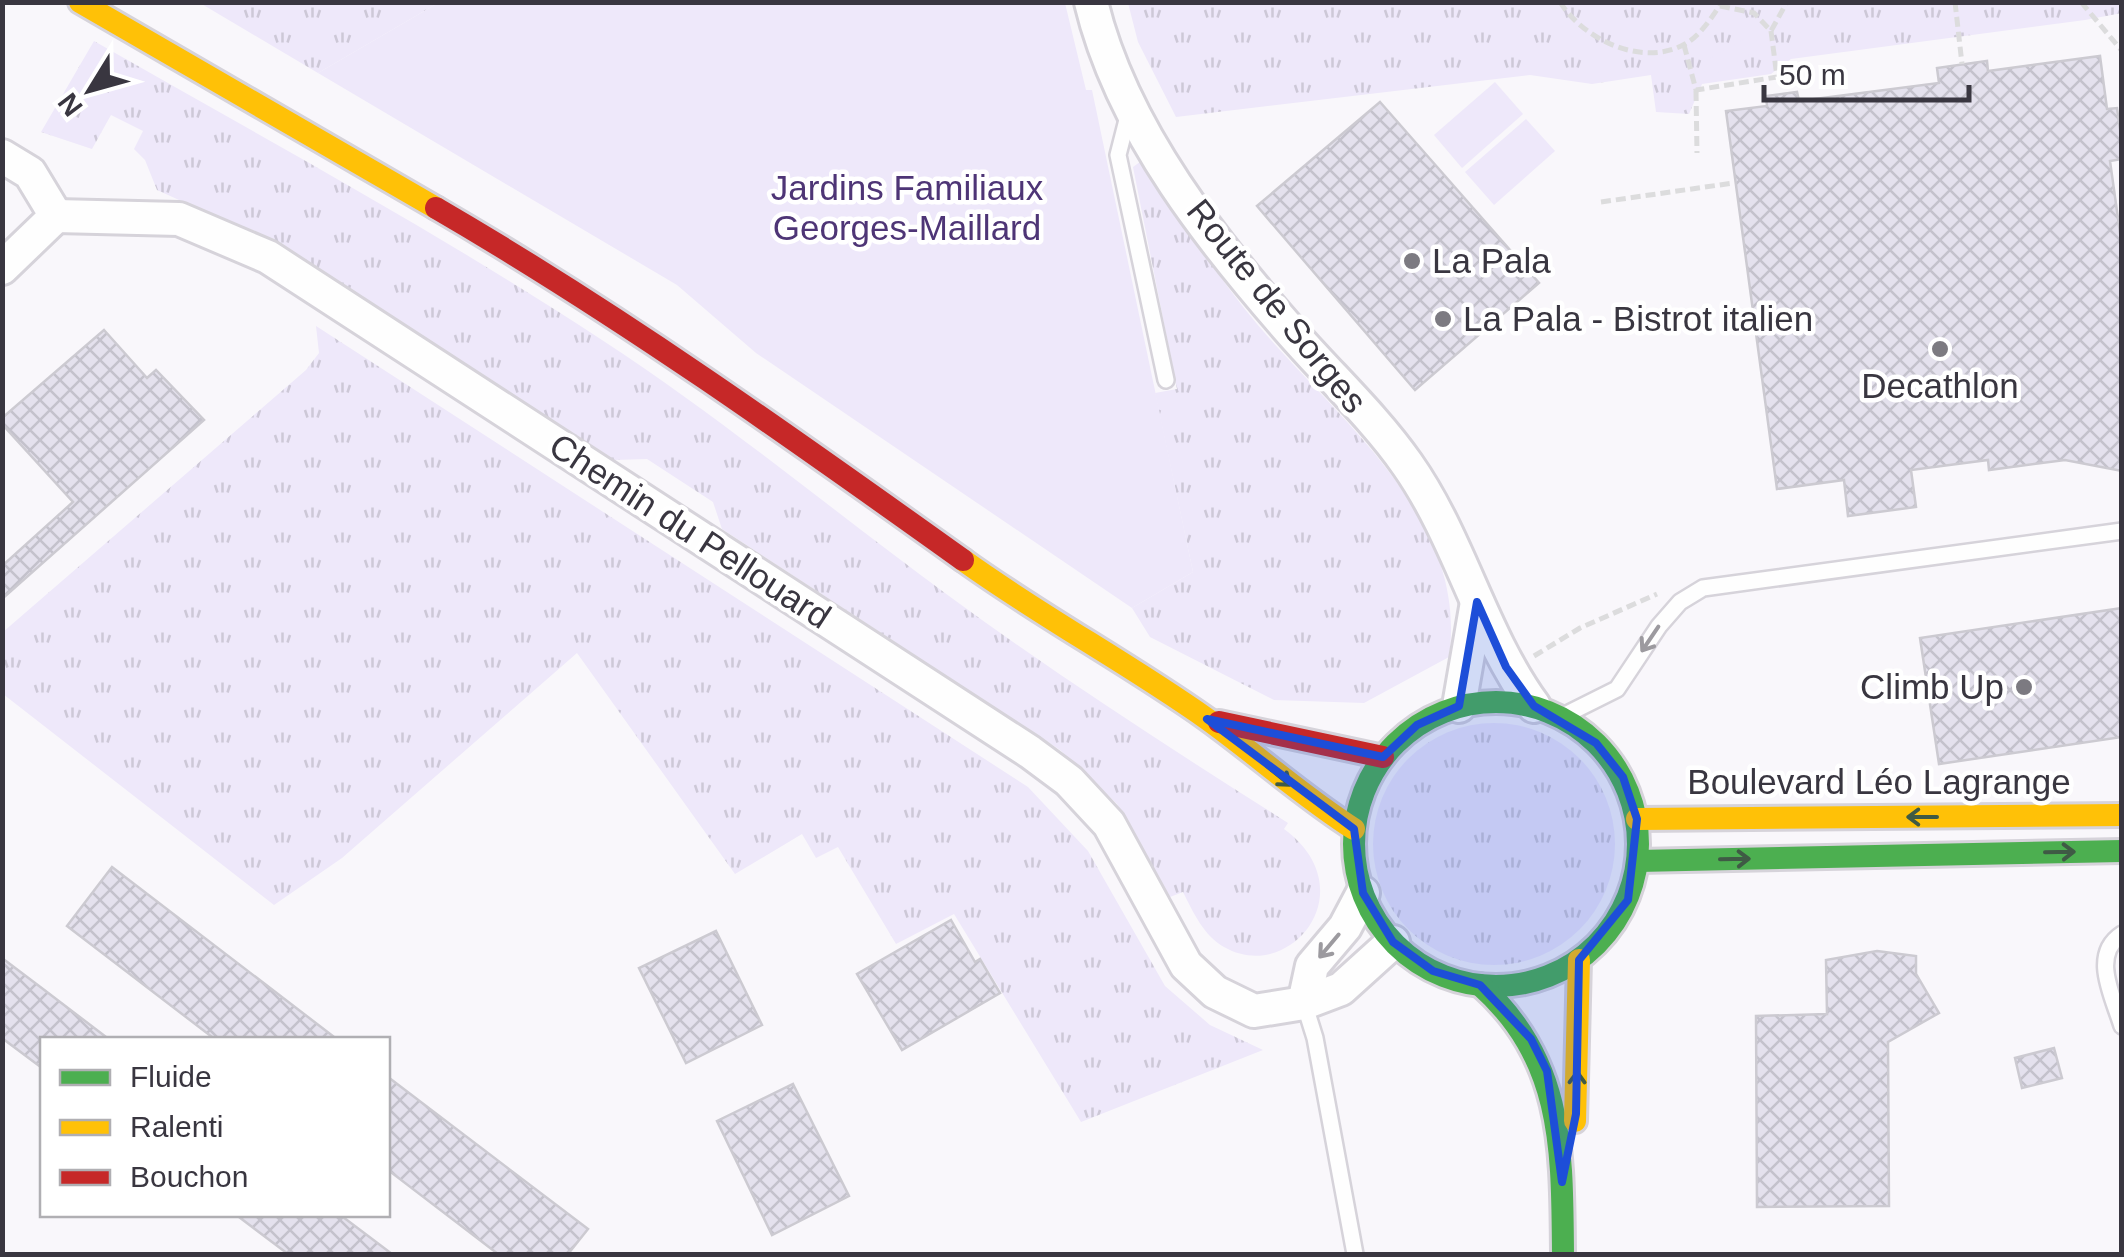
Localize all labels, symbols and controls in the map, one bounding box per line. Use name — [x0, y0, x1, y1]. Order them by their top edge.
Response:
north arrow — [40, 40, 140, 140]
scale bar — [1764, 40, 1969, 102]
text: 50 m — [1779, 58, 1846, 91]
text: N — [52, 87, 89, 122]
park label: Jardins Familiaux Georges-Maillard — [771, 168, 1044, 247]
street label: Route de Sorges — [1180, 191, 1375, 420]
place label: La Pala — [1432, 241, 1551, 280]
marker: La Pala — [1401, 250, 1423, 272]
place label: La Pala - Bistrot italien — [1463, 299, 1813, 338]
marker: La Pala - Bistrot italien — [1432, 308, 1454, 330]
marker: Decathlon — [1929, 338, 1951, 360]
place label: Decathlon — [1861, 366, 2019, 405]
street label: Chemin du Pellouard — [543, 425, 838, 636]
one-way arrow — [1640, 625, 1661, 653]
place label: Climb Up — [1860, 667, 2004, 706]
marker: Climb Up — [2013, 676, 2035, 698]
street label: Boulevard Léo Lagrange — [1687, 762, 2071, 801]
one-way arrow — [1266, 765, 1292, 787]
one-way arrow — [1907, 808, 1940, 826]
one-way arrow — [2044, 843, 2076, 862]
one-way arrow — [1719, 849, 1751, 868]
one-way arrow — [1318, 933, 1340, 959]
legend — [40, 1037, 390, 1217]
text: Fluide — [130, 1060, 212, 1093]
one-way arrow — [1568, 1071, 1586, 1104]
text: Ralenti — [130, 1110, 223, 1143]
text: Bouchon — [130, 1160, 248, 1193]

